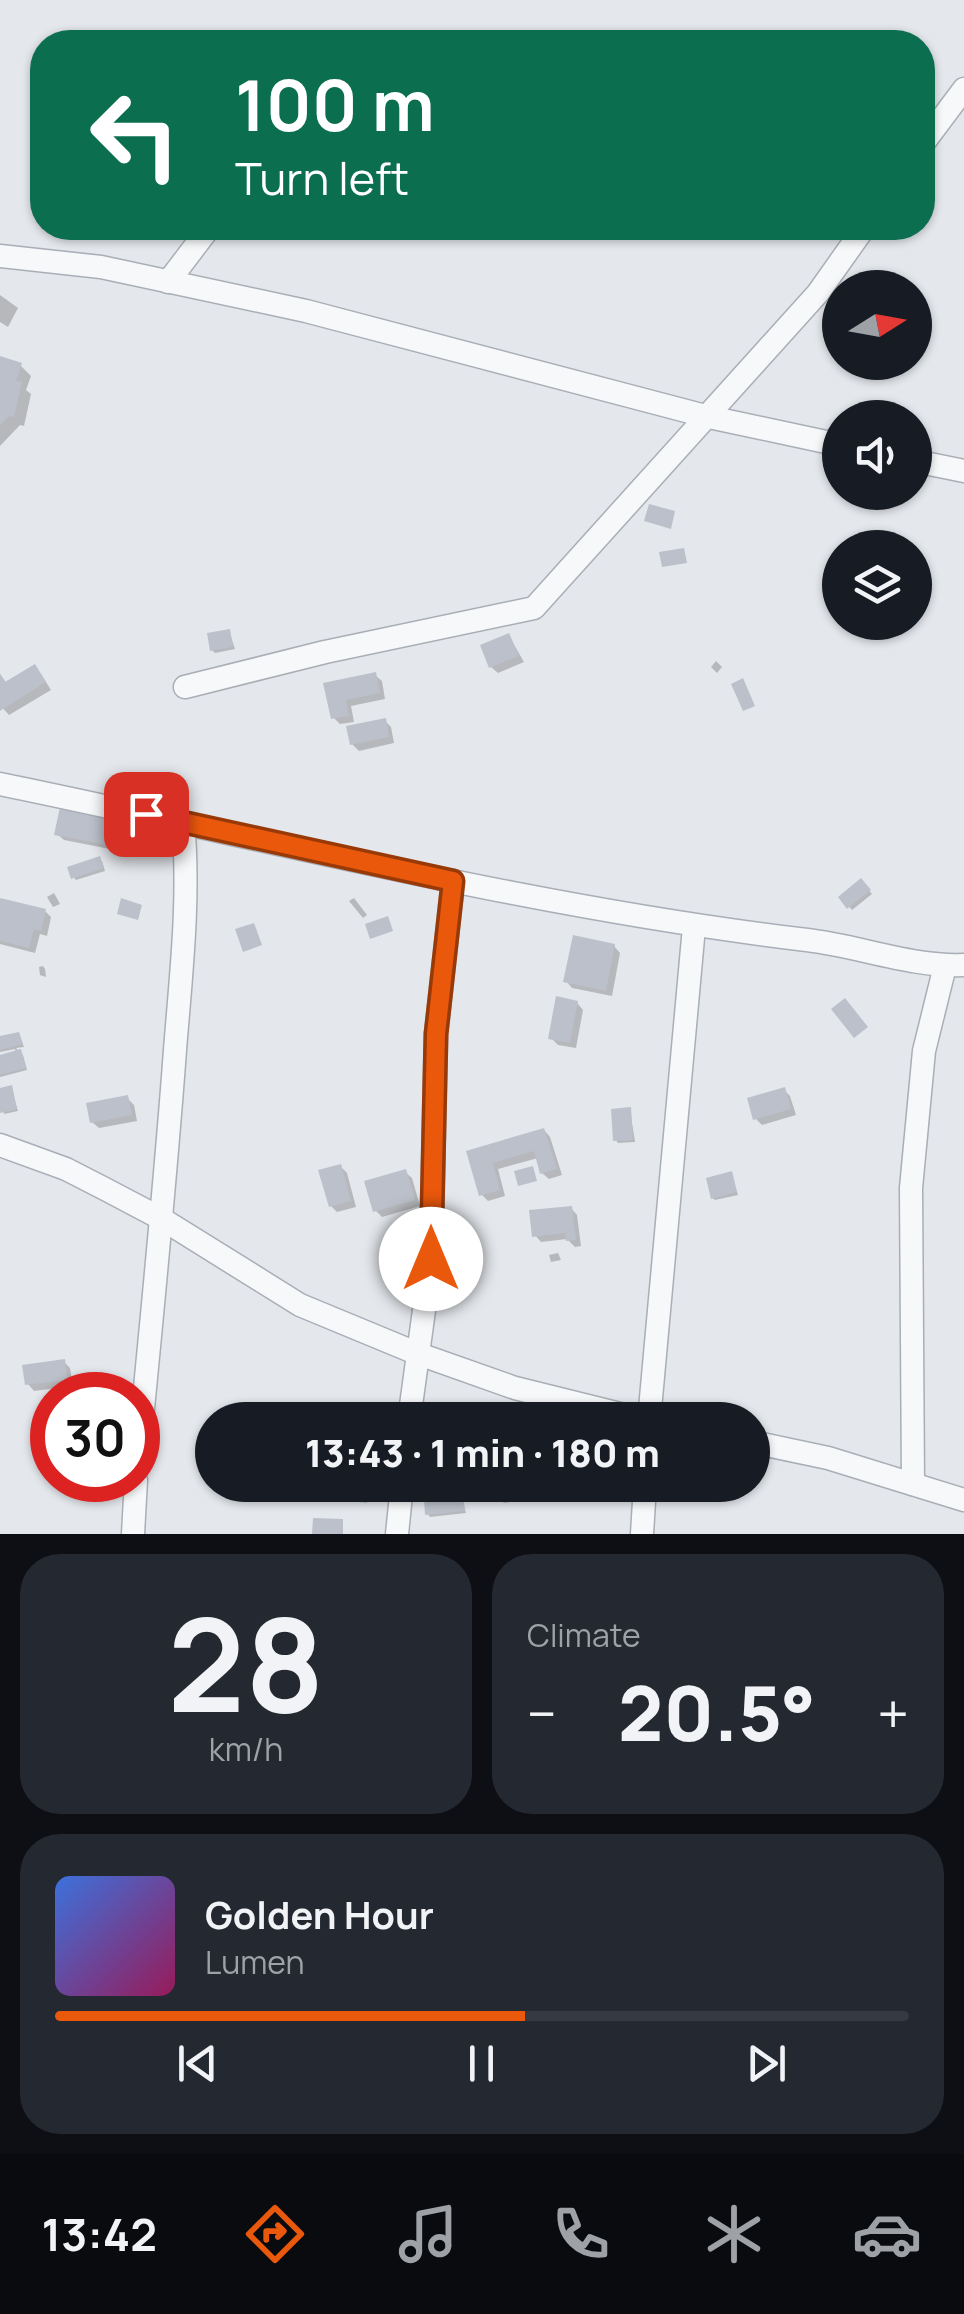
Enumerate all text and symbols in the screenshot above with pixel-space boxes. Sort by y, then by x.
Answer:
text: 100 m [235,56,435,152]
icon: left [70,70,200,200]
text: Turn left [235,147,409,209]
north arrow [822,270,932,380]
map controls [822,270,932,640]
button: sound [822,400,932,510]
button: layers [822,530,932,640]
pin [104,772,189,857]
icon: arrive [119,787,174,842]
position arrow [379,1207,483,1311]
speed limit sign: 30 [30,1372,160,1502]
text: 13:43 · 1 min · 180 m [305,1426,660,1478]
text: 28 [167,1573,325,1751]
text: Climate [527,1613,641,1657]
text: 20.5° [618,1661,816,1764]
text: − [527,1675,557,1751]
text: + [877,1675,909,1751]
text: km/h [209,1727,283,1771]
text: Golden Hour [205,1888,434,1940]
text: Lumen [205,1940,305,1984]
icon: previous [170,2036,225,2091]
icon: pause [454,2036,509,2091]
icon: next [739,2036,794,2091]
icon: directions [240,2199,310,2269]
icon: music [393,2199,463,2269]
icon: phone [546,2199,616,2269]
icon: climate [699,2199,769,2269]
icon: car [852,2199,922,2269]
text: 13:42 [42,2203,157,2265]

